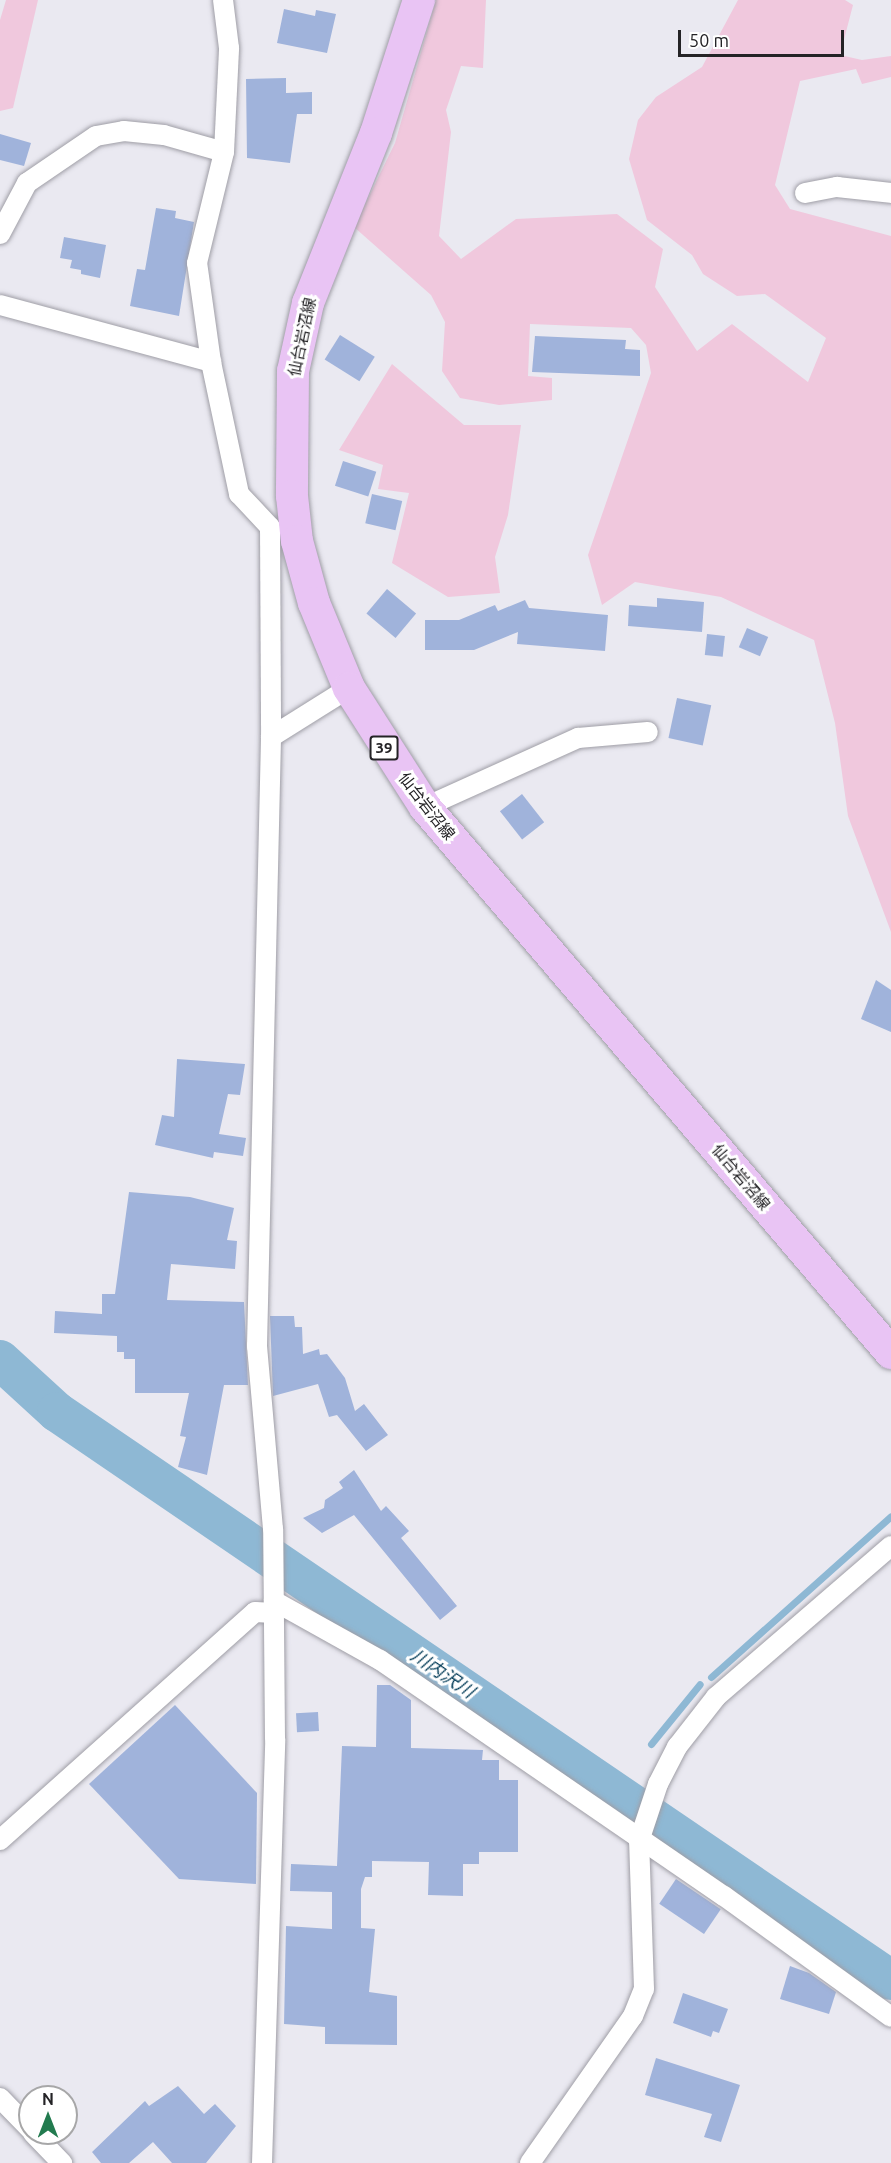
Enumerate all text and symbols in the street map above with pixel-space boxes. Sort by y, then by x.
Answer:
scale bar [681,18,848,56]
text: 50 m [689,30,729,50]
street label: 仙台岩沼線 [284,296,320,378]
road number: 39 [369,736,399,760]
street label: 仙台岩沼線 [395,769,459,843]
street label: 仙台岩沼線 [708,1140,774,1214]
water label: 川内沢川 [407,1644,479,1702]
north arrow [18,2085,78,2145]
text: N [42,2090,54,2108]

